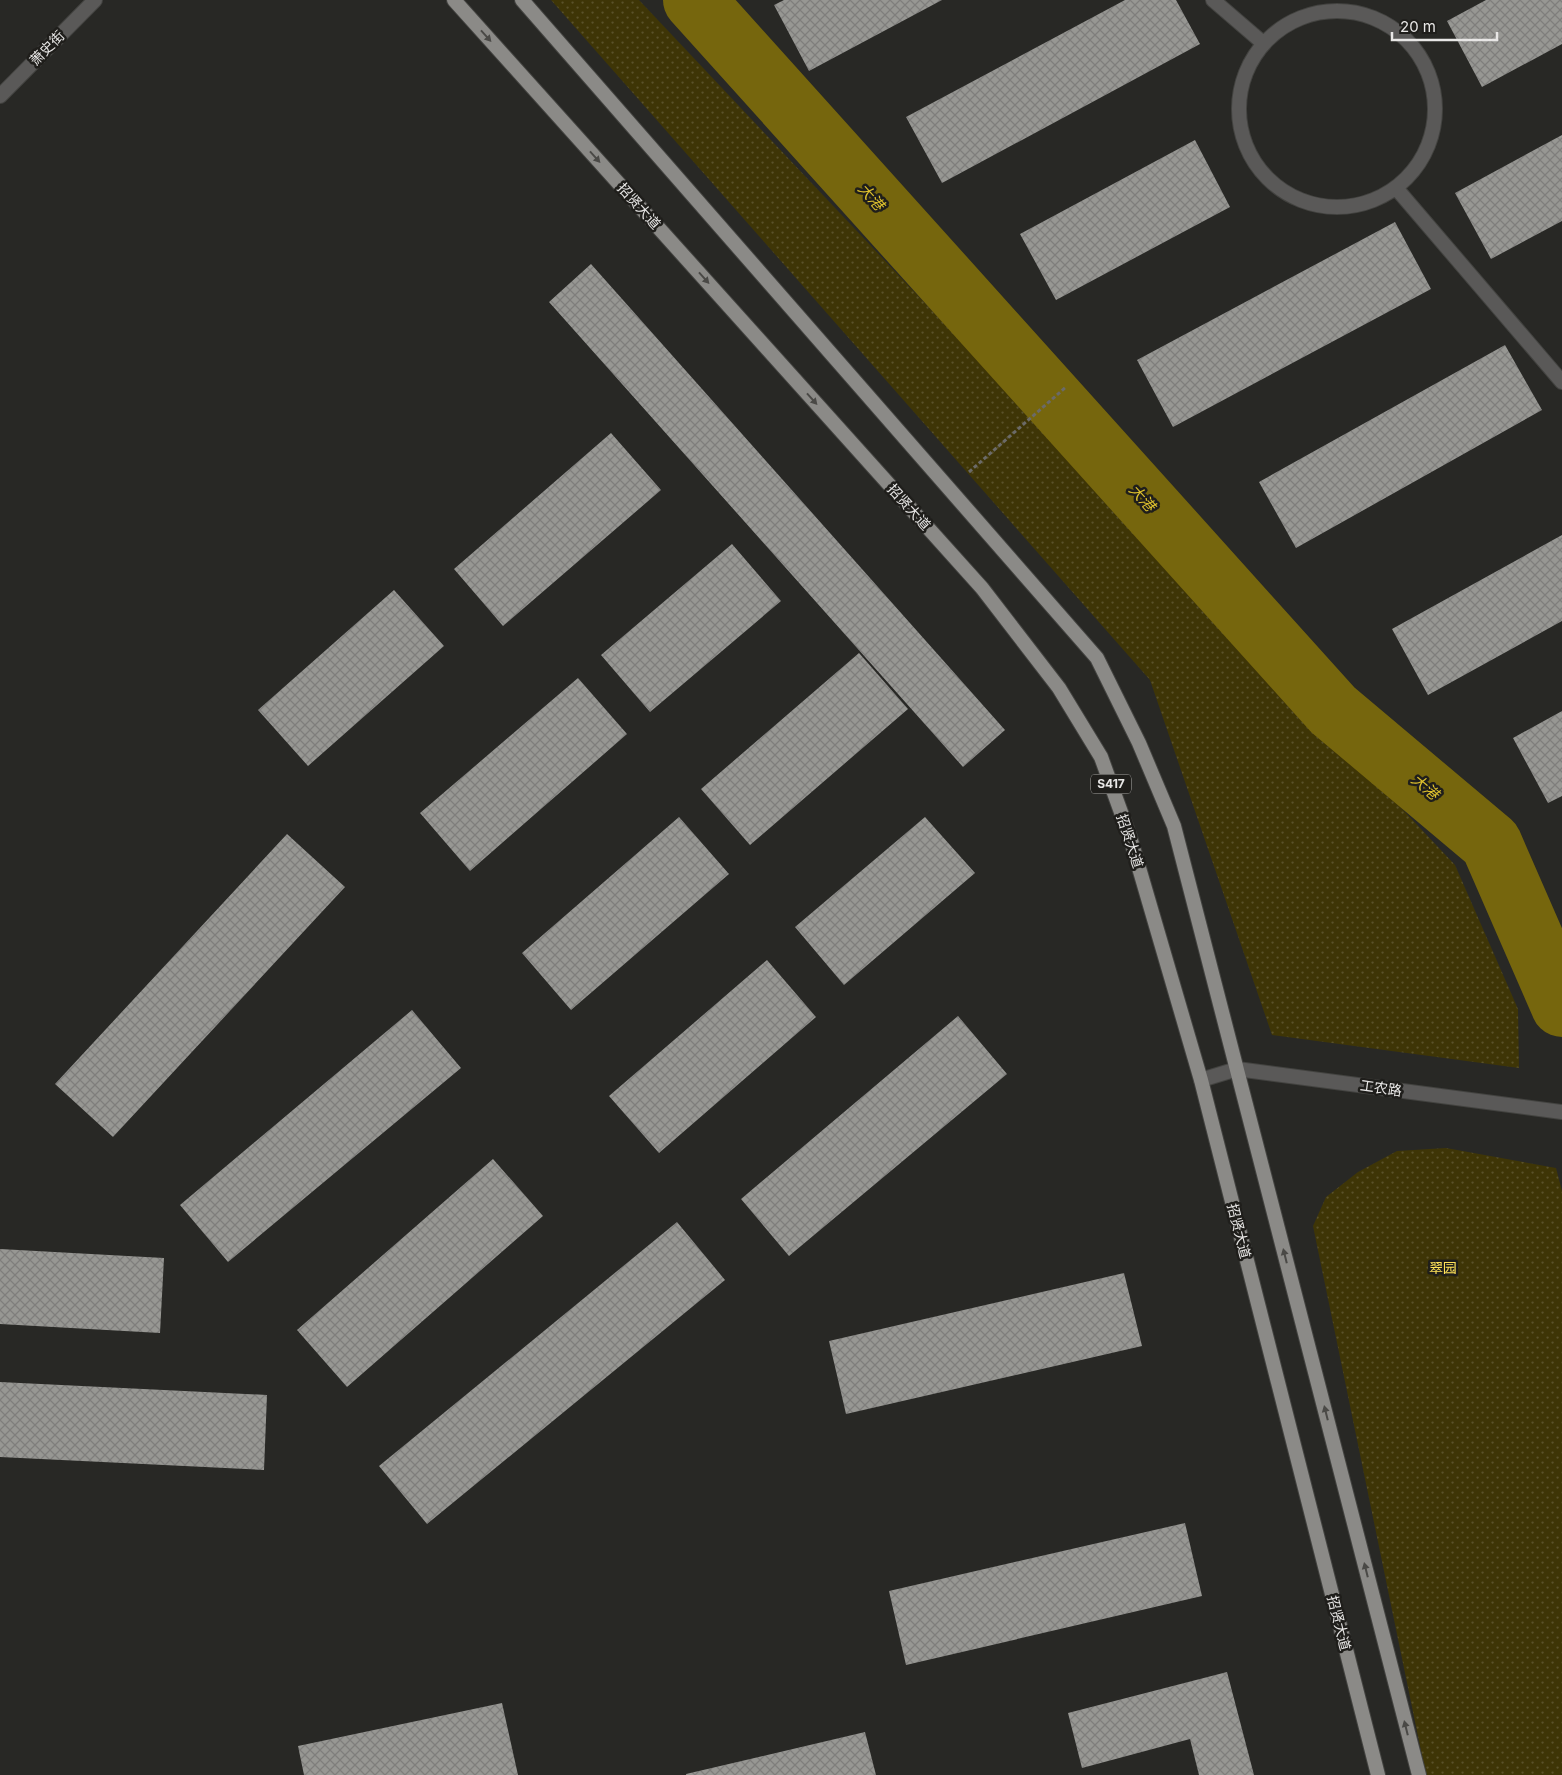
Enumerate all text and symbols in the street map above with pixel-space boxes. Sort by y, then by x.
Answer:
scale bar [1392,10,1497,42]
text: 20 m [1400,17,1436,36]
street label: 萧史街 [26,27,68,69]
one-way arrow [481,30,492,43]
one-way arrow [589,151,601,163]
street label: 招贤大道 [614,179,664,232]
water label: 大港 [854,179,890,216]
one-way arrow [698,271,710,283]
one-way arrow [807,392,818,405]
street label: 招贤大道 [884,480,934,533]
water label: 大港 [1125,480,1161,517]
water label: 大港 [1408,770,1444,805]
road number: S417 [1091,774,1131,794]
street label: 招贤大道 [1114,812,1147,870]
street label: 工农路 [1359,1076,1403,1099]
street label: 招贤大道 [1224,1202,1255,1260]
one-way arrow [1281,1248,1289,1263]
park label: 翠园 [1429,1259,1457,1276]
one-way arrow [1321,1405,1329,1420]
one-way arrow [1362,1563,1370,1578]
street label: 招贤大道 [1324,1594,1355,1652]
one-way arrow [1402,1720,1410,1735]

